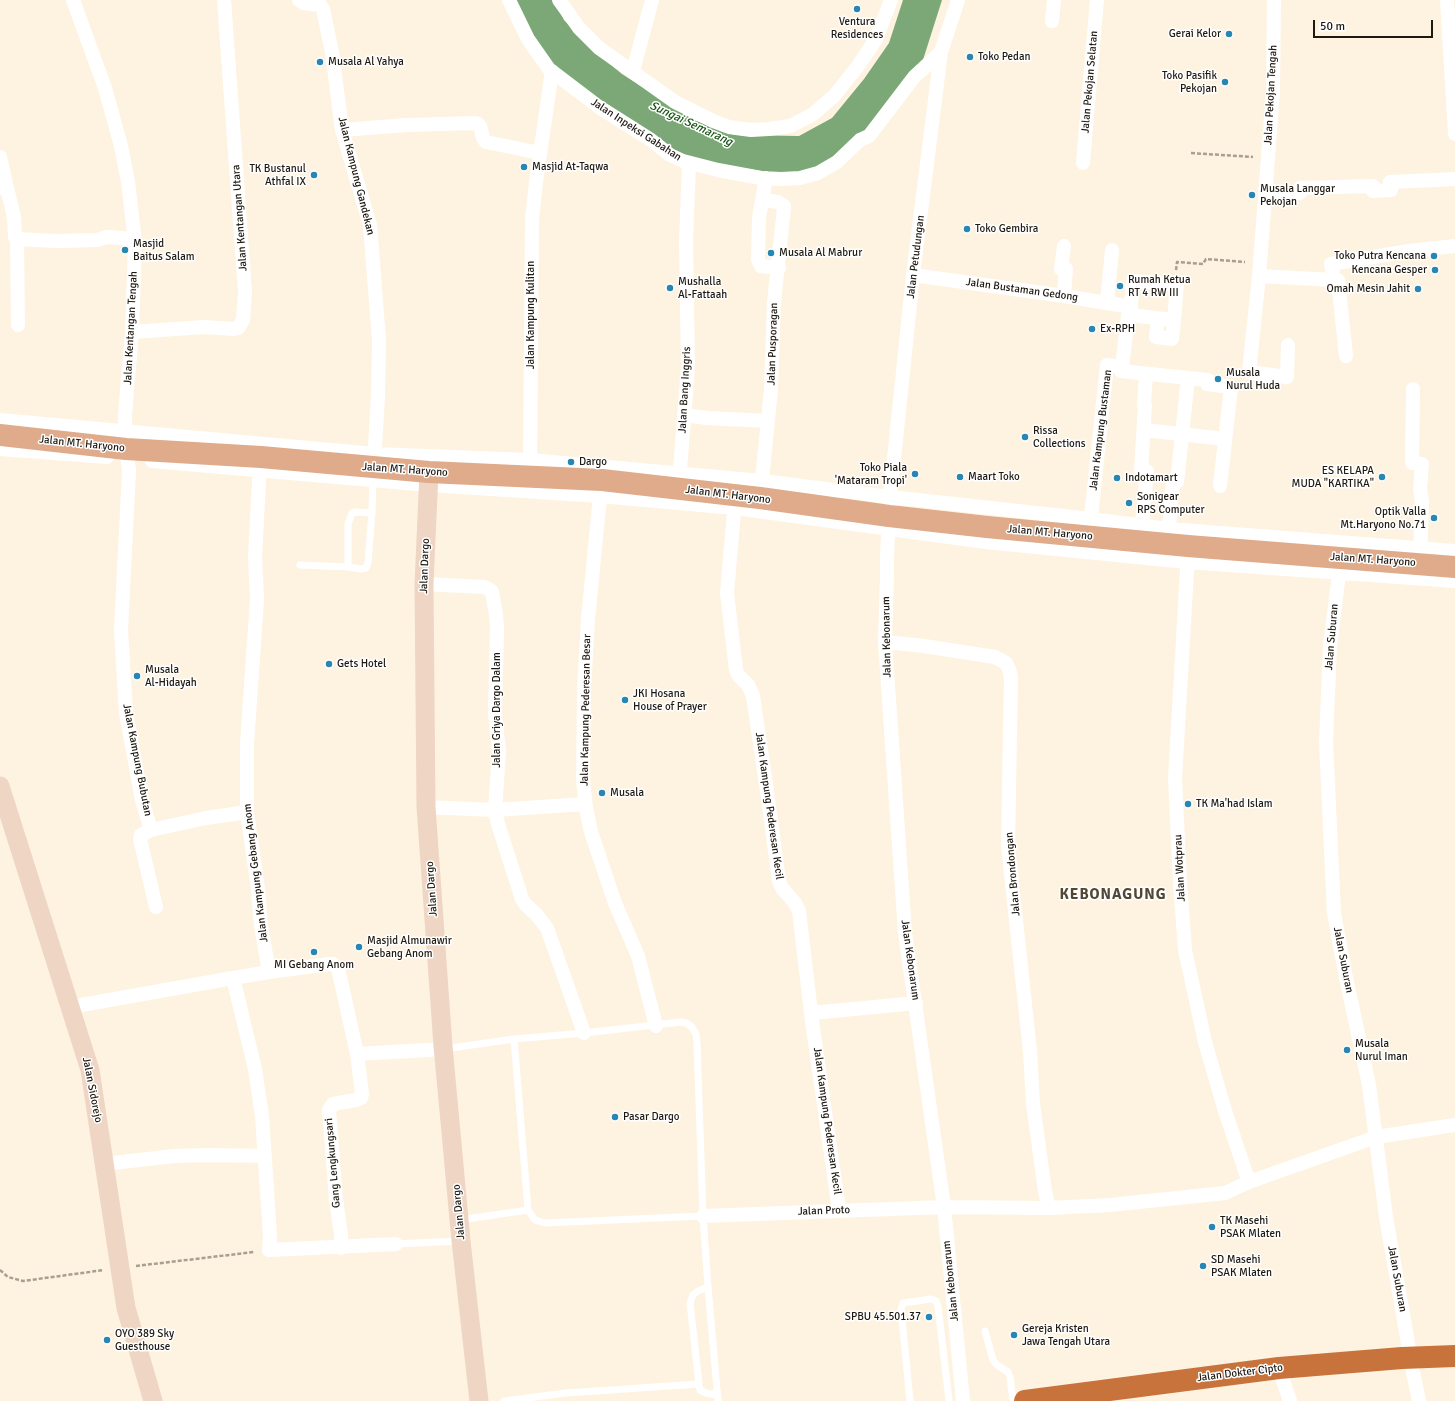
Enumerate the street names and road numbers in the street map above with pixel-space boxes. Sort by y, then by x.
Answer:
street label: Jalan Pekojan Selatan [1079,30,1101,134]
street label: Jalan Pekojan Tengah [1262,45,1280,145]
street label: Jalan Inpeksi Gabahan [588,96,684,164]
street label: Jalan Kampung Gandekan [335,115,377,237]
street label: Jalan Kentangan Utara [230,164,250,272]
street label: Jalan Petudungan [904,215,928,299]
street label: Jalan Kampung Kulitan [524,261,538,369]
street label: Jalan Kentangan Tengah [121,271,141,385]
street label: Jalan Bustaman Gedong [965,276,1079,304]
street label: Jalan Pusporagan [765,302,781,386]
street label: Jalan Bang Inggris [676,346,694,434]
street label: Jalan Kampung Bustaman [1087,369,1115,491]
street label: Jalan MT. Haryono [39,433,125,455]
street label: Jalan MT. Haryono [362,460,448,480]
street label: Jalan MT. Haryono [685,483,771,507]
street label: Jalan MT. Haryono [1007,523,1093,543]
street label: Jalan Dargo [417,538,433,594]
street label: Jalan MT. Haryono [1330,550,1416,570]
street label: Jalan Kebonarum [880,596,894,678]
street label: Jalan Suburan [1323,603,1341,671]
street label: Jalan Kampung Pederesan Besar [578,634,594,786]
street label: Jalan Griya Dargo Dalam [490,652,504,768]
street label: Jalan Kampung Bubutan [120,703,154,817]
street label: Jalan Kampung Pederesan Kecil [752,731,786,881]
street label: Jalan Kampung Gebang Anom [241,803,271,943]
street label: Jalan Brondongan [1003,831,1023,917]
street label: Jalan Wotprau [1172,834,1188,902]
street label: Jalan Dargo [423,861,441,917]
street label: Jalan Kebonarum [898,919,922,1001]
street label: Jalan Suburan [1330,926,1356,994]
street label: Jalan Kampung Pederesan Kecil [810,1046,844,1196]
street label: Jalan Sidorejo [79,1056,105,1124]
street label: Gang Lengkungsari [322,1117,344,1209]
street label: Jalan Dargo [450,1184,468,1240]
street label: Jalan Proto [798,1203,850,1219]
street label: Jalan Kebonarum [940,1240,962,1322]
street label: Jalan Suburan [1385,1245,1409,1313]
street label: Jalan Dokter Cipto [1196,1361,1284,1385]

